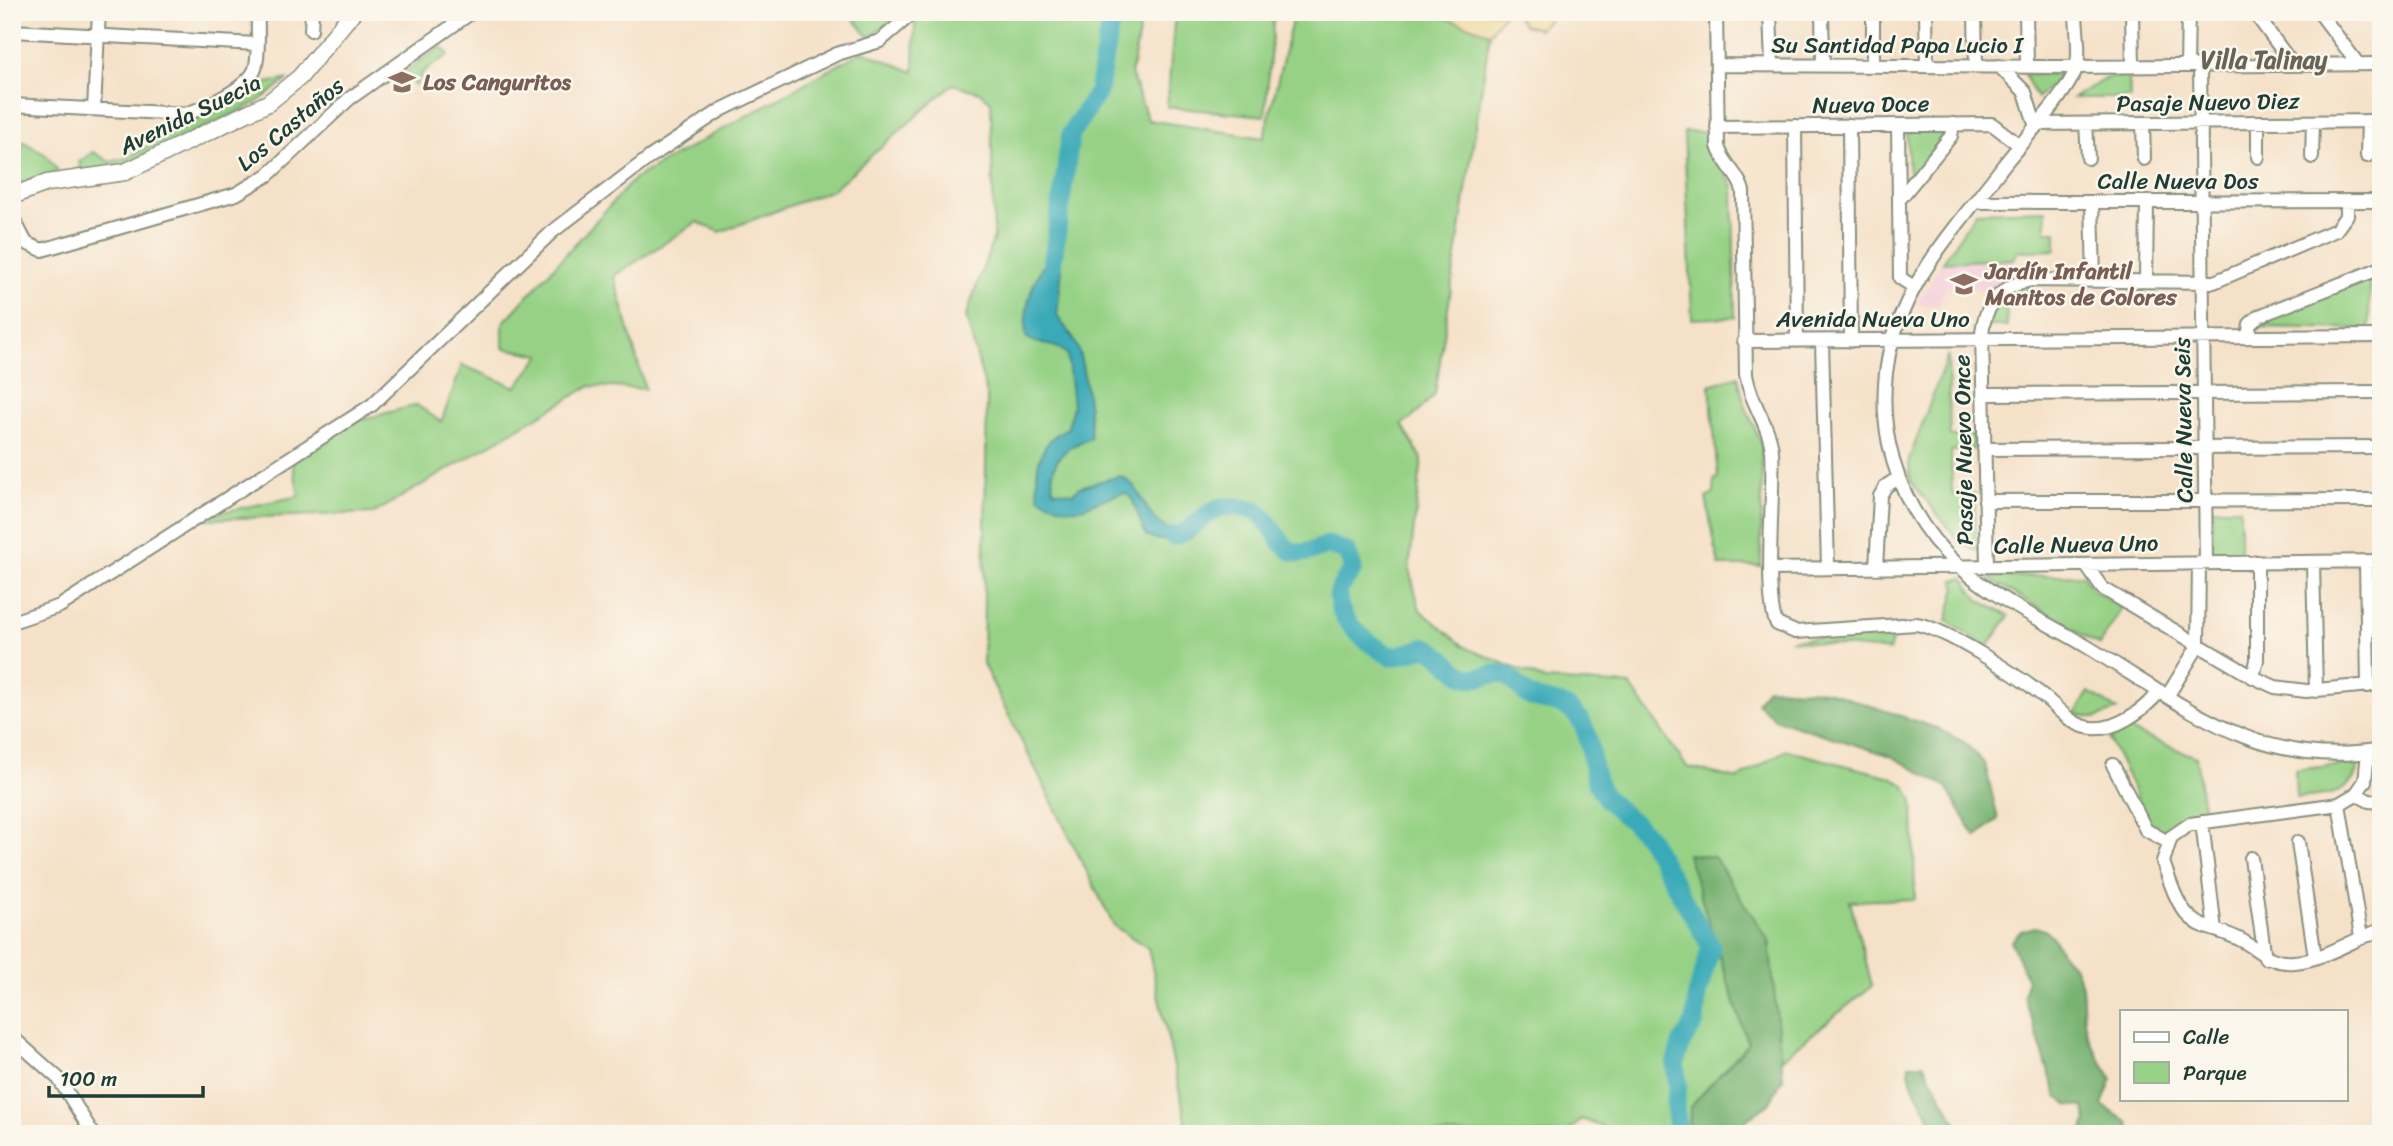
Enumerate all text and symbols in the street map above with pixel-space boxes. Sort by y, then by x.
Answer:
street label: Su Santidad Papa Lucio I [1771,25,2025,66]
district label: Villa Talinay [2201,39,2328,81]
street label: Avenida Suecia [111,62,268,167]
place label: Los Canguritos [423,62,572,103]
street label: Los Castaños [227,66,354,182]
school or university icon: Los Canguritos [387,67,417,97]
street label: Pasaje Nuevo Diez [2116,80,2301,125]
street label: Nueva Doce [1812,83,1930,126]
street label: Calle Nueva Dos [2097,161,2259,202]
place label: Jardín Infantil Manitos de Colores [1983,251,2178,318]
school or university icon: Jardín Infantil Manitos de Colores [1949,269,1979,299]
street label: Avenida Nueva Uno [1775,299,1970,340]
street label: Calle Nueva Seis [2162,336,2205,503]
street label: Pasaje Nuevo Once [1941,354,1986,546]
street label: Calle Nueva Uno [1993,523,2159,566]
legend [2120,1010,2348,1100]
text: Calle [2183,1018,2230,1056]
text: Parque [2183,1054,2247,1092]
scale bar [49,1055,203,1099]
text: 100 m [60,1060,117,1098]

